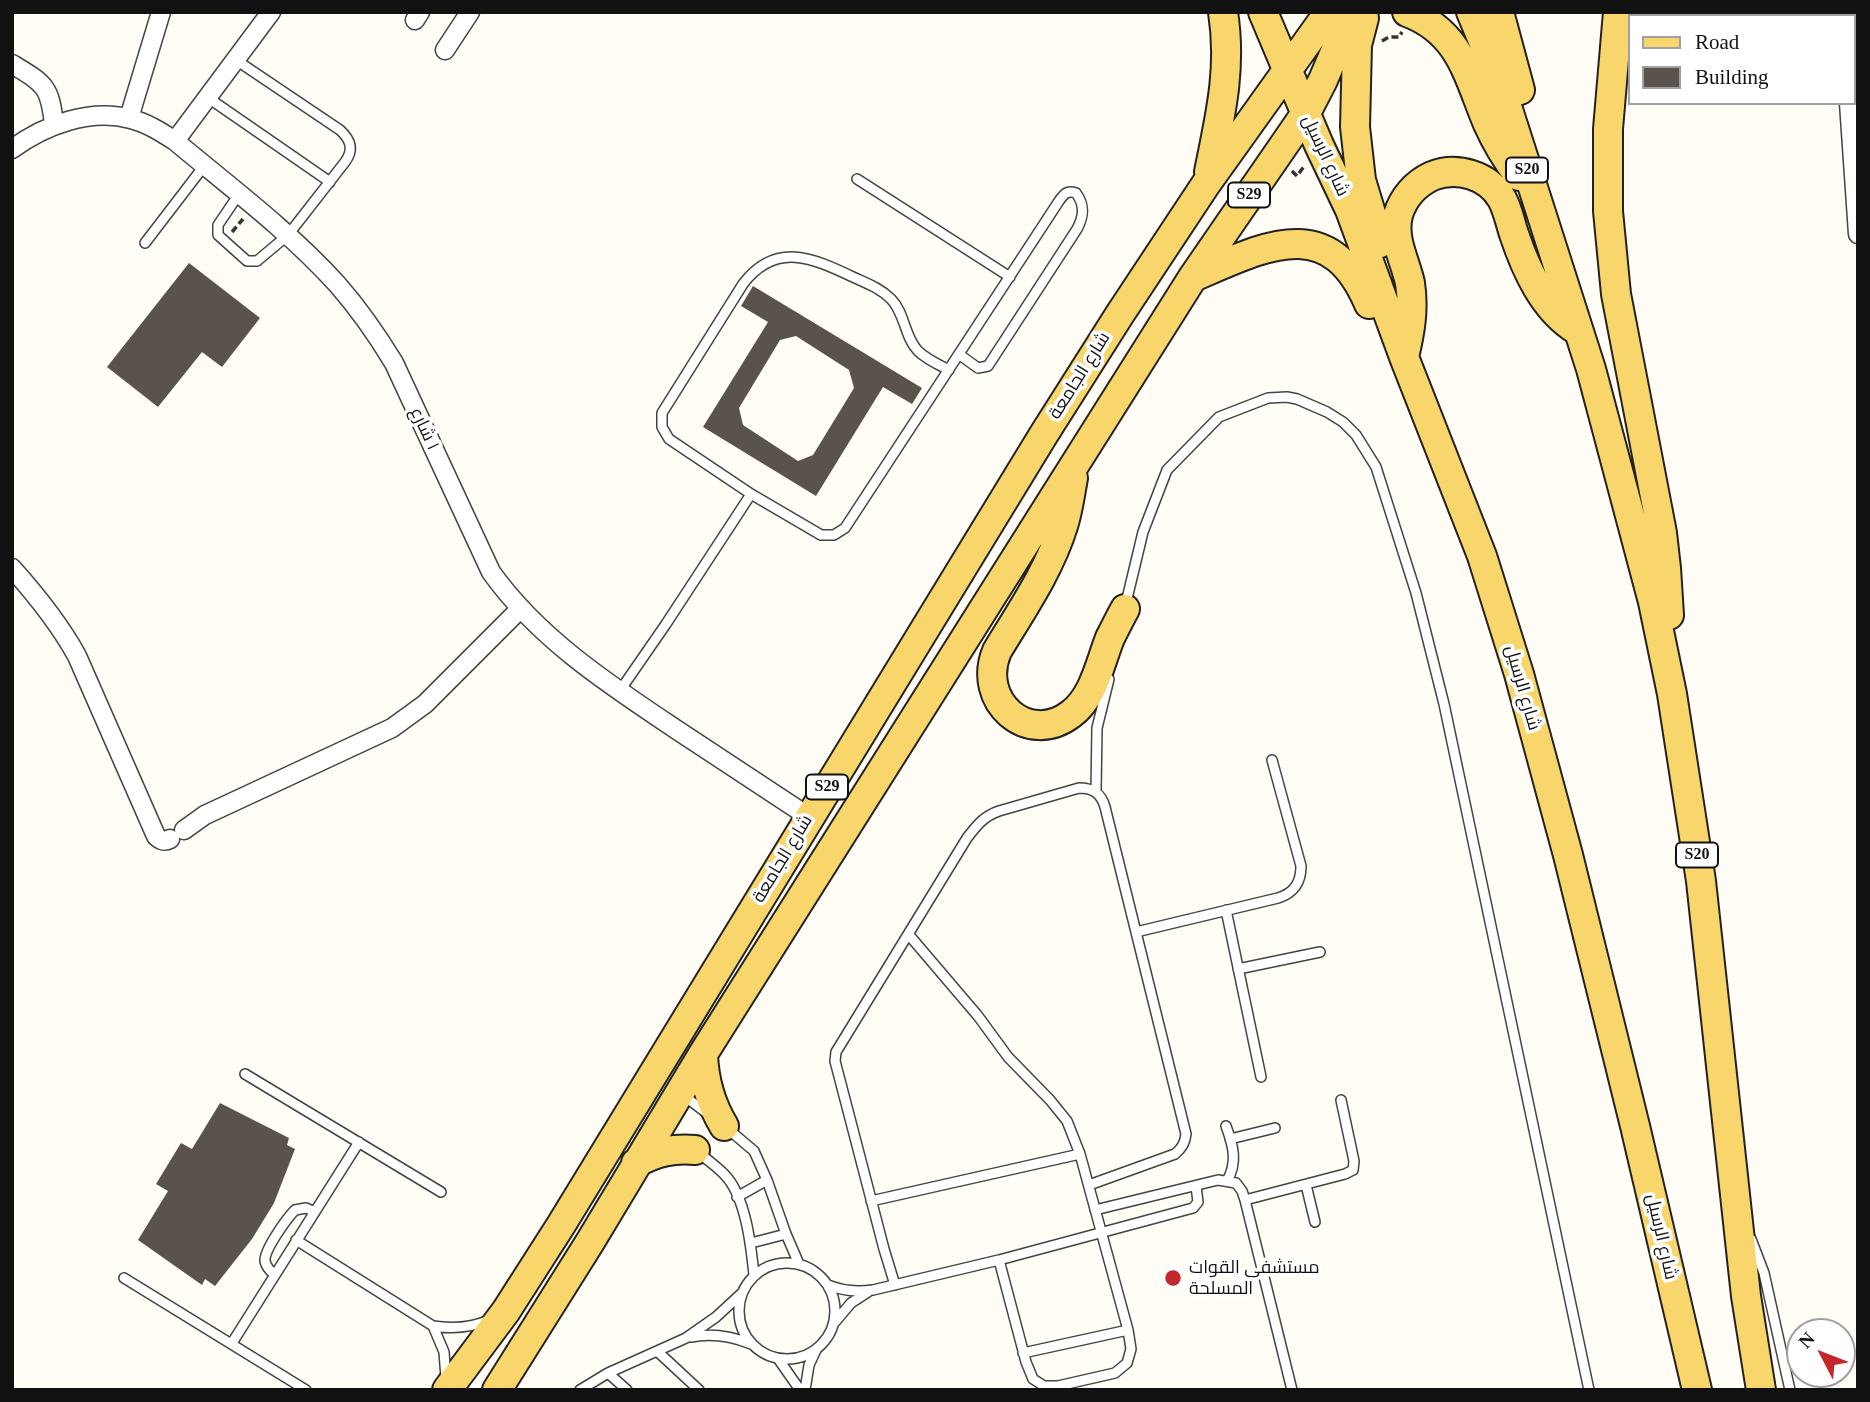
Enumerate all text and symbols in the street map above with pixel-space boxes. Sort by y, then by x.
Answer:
legend [1629,14,1856,105]
text: Road [1695,30,1739,54]
text: Building [1695,65,1769,89]
street label: شارع الرسيل [1297,112,1353,200]
road number: S20 [1506,158,1548,182]
road number: S29 [1228,182,1270,208]
street label: شارع الجامعة [1045,328,1115,424]
street label: ١ شارع [405,404,443,454]
street label: شارع الرسيل [1500,643,1544,733]
road number: S29 [806,774,848,800]
street label: شارع الجامعة [748,811,818,907]
road number: S20 [1676,842,1718,868]
street label: شارع الرسيل [1641,1192,1681,1282]
place label: مستشفى القوات المسلحة [1189,1257,1319,1300]
marker: مستشفى القوات المسلحة [1163,1268,1183,1288]
north arrow [1786,1318,1856,1388]
text: N [1794,1328,1819,1352]

